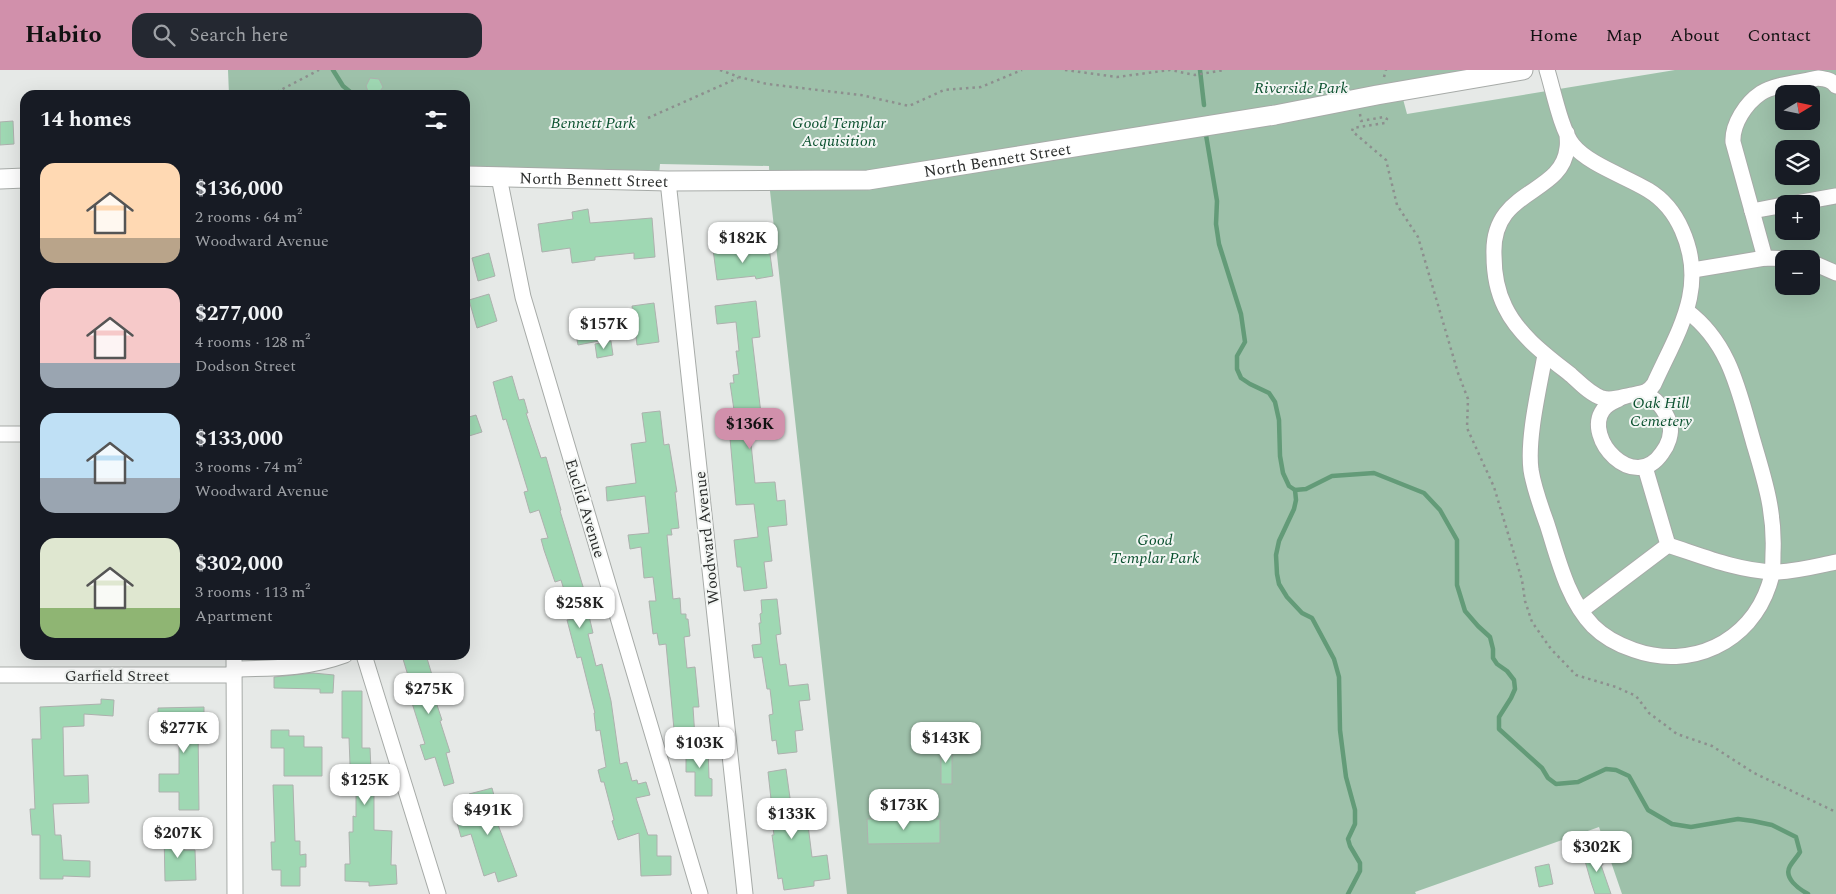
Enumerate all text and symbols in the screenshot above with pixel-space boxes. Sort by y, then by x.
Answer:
search box [132,13,482,58]
text: Habito [25,17,102,53]
icon: search [150,21,178,49]
text: Search here [190,21,288,50]
text: Home [1529,22,1578,49]
text: Map [1606,22,1642,49]
text: About [1670,22,1720,49]
text: Contact [1748,22,1811,49]
park label: Riverside Park [1254,76,1348,100]
north arrow [1775,85,1820,130]
map controls [1775,85,1820,295]
text: 14 homes [40,104,132,136]
icon: filters [422,106,450,134]
park label: Bennett Park [550,111,636,135]
park label: Good Templar Acquisition [792,111,887,153]
street label: North Bennett Street [922,137,1073,184]
button: layers [1775,140,1820,185]
street label: North Bennett Street [519,166,669,194]
text: $136,000 [195,173,283,205]
icon: home [80,183,140,243]
button: + [1775,195,1820,240]
text: 2 rooms · 64 m² [195,205,302,229]
pin: $182K [708,222,778,264]
text: $182K [719,226,767,250]
text: Woodward Avenue [195,229,329,253]
button: − [1775,250,1820,295]
text: $277,000 [195,298,283,330]
icon: home [80,308,140,368]
pin: $157K [569,308,639,350]
text: $157K [580,312,628,336]
text: 4 rooms · 128 m² [195,330,310,354]
text: Dodson Street [195,354,296,378]
park label: Oak Hill Cemetery [1630,391,1692,433]
pin: $136K [715,408,785,450]
text: $136K [726,412,774,436]
text: $133,000 [195,423,283,455]
icon: home [80,433,140,493]
text: 3 rooms · 74 m² [195,455,302,479]
street label: Euclid Avenue [559,456,612,561]
street label: Woodward Avenue [688,470,726,606]
text: Woodward Avenue [195,479,329,503]
park label: Good Templar Park [1111,528,1200,570]
text: $302,000 [195,548,283,580]
icon: home [80,558,140,618]
text: 3 rooms · 113 m² [195,580,310,604]
pin: $258K [545,586,615,629]
text: $258K [556,591,604,615]
text: Apartment [195,604,273,628]
street label: Garfield Street [65,664,170,688]
pin: $275K [394,672,464,715]
text: $275K [405,677,453,701]
pin: $277K [149,712,219,754]
text: $277K [160,716,208,740]
pin: $143K [911,722,981,764]
pin: $103K [665,726,735,769]
text: $143K [922,726,970,750]
text: $103K [676,731,724,755]
pin: $125K [330,764,400,806]
text: $125K [341,768,389,792]
pin: $173K [869,788,939,831]
text: $173K [880,793,928,817]
pin: $491K [453,794,523,836]
text: $491K [464,798,512,822]
pin: $133K [757,798,827,840]
text: $133K [768,802,816,826]
pin: $207K [143,816,213,859]
text: $207K [154,821,202,845]
pin: $302K [1562,830,1632,873]
text: $302K [1573,835,1621,859]

